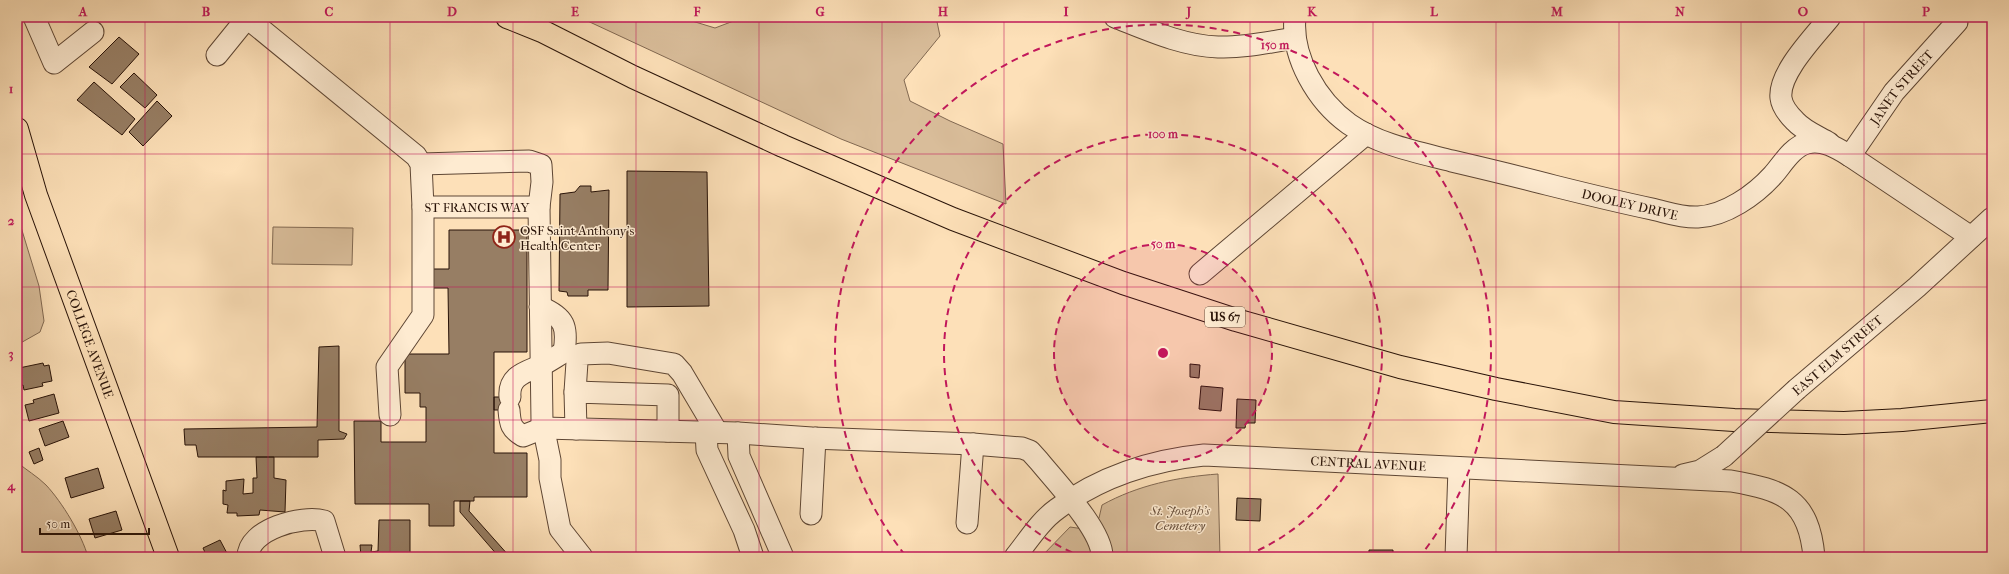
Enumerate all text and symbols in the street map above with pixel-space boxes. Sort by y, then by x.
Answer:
text: A [78,4,88,19]
text: B [202,4,211,19]
text: C [325,4,334,19]
text: D [447,4,457,19]
text: E [571,4,579,19]
text: F [693,4,701,19]
text: G [815,4,825,19]
text: H [938,4,949,19]
text: I [1063,4,1069,19]
text: J [1185,4,1192,20]
text: K [1307,4,1318,19]
text: L [1430,4,1439,19]
text: M [1550,4,1563,19]
text: N [1675,4,1685,19]
text: O [1798,4,1808,19]
text: P [1922,4,1930,19]
text: 150 m [1261,38,1290,52]
street label: JANET STREET [1866,47,1936,128]
text: 1 [9,81,14,96]
text: 100 m [1148,127,1179,141]
street label: DOOLEY DRIVE [1580,186,1679,223]
street label: ST FRANCIS WAY [424,200,531,215]
text: 2 [8,213,15,228]
place label: OSF Saint Anthony's Health Center [520,223,635,253]
hospital icon: OSF Saint Anthony's Health Center [491,224,517,250]
text: 50 m [1151,237,1176,251]
street label: COLLEGE AVENUE [63,288,116,400]
road number: US 67 [1205,307,1245,327]
street label: EAST ELM STREET [1789,312,1886,399]
text: 3 [8,346,14,362]
centre of rings [1156,346,1170,360]
street label: CENTRAL AVENUE [1310,453,1426,474]
text: 4 [6,478,16,494]
park label: St. Joseph's Cemetery [1149,503,1211,533]
scale bar [40,510,149,536]
text: 50 m [46,517,70,531]

